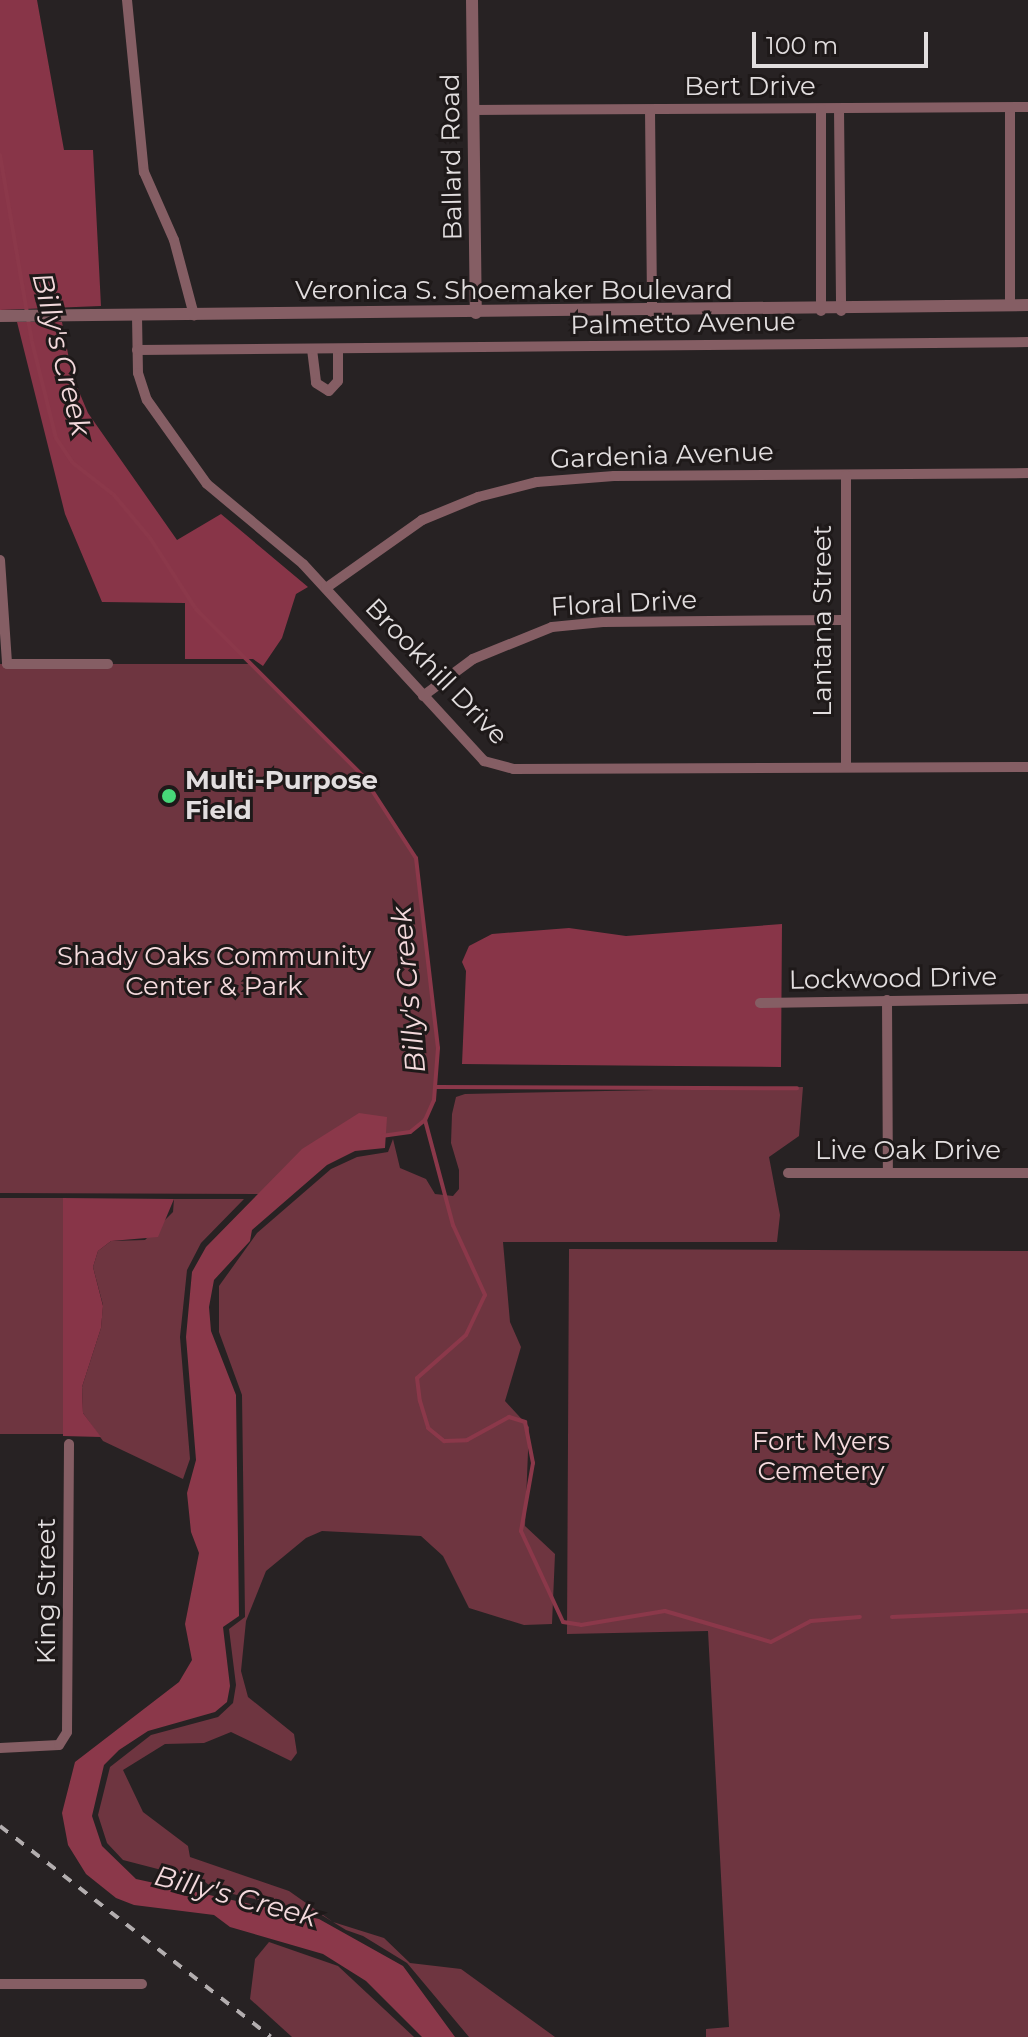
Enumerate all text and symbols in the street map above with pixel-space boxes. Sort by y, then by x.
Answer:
scale bar [756,16,932,66]
text: 100 m [766,31,838,60]
street label: Bert Drive [684,71,816,103]
street label: Ballard Road [435,73,469,241]
water label: Billy's Creek [26,269,98,439]
street label: Veronica S. Shoemaker Boulevard [295,275,733,307]
street label: Palmetto Avenue [570,306,796,342]
street label: Gardenia Avenue [550,437,774,475]
street label: Lantana Street [807,525,839,717]
street label: Floral Drive [550,585,698,623]
street label: Brookhill Drive [358,592,514,752]
place label: Multi-Purpose Field [185,765,378,826]
marker: Multi-Purpose Field [160,787,178,805]
water label: Billy's Creek [384,905,432,1075]
park label: Shady Oaks Community Center & Park [57,941,371,1002]
street label: Lockwood Drive [789,962,997,996]
street label: Live Oak Drive [815,1135,1001,1167]
park label: Fort Myers Cemetery [752,1426,890,1488]
street label: King Street [31,1518,63,1664]
water label: Billy's Creek [151,1858,321,1934]

